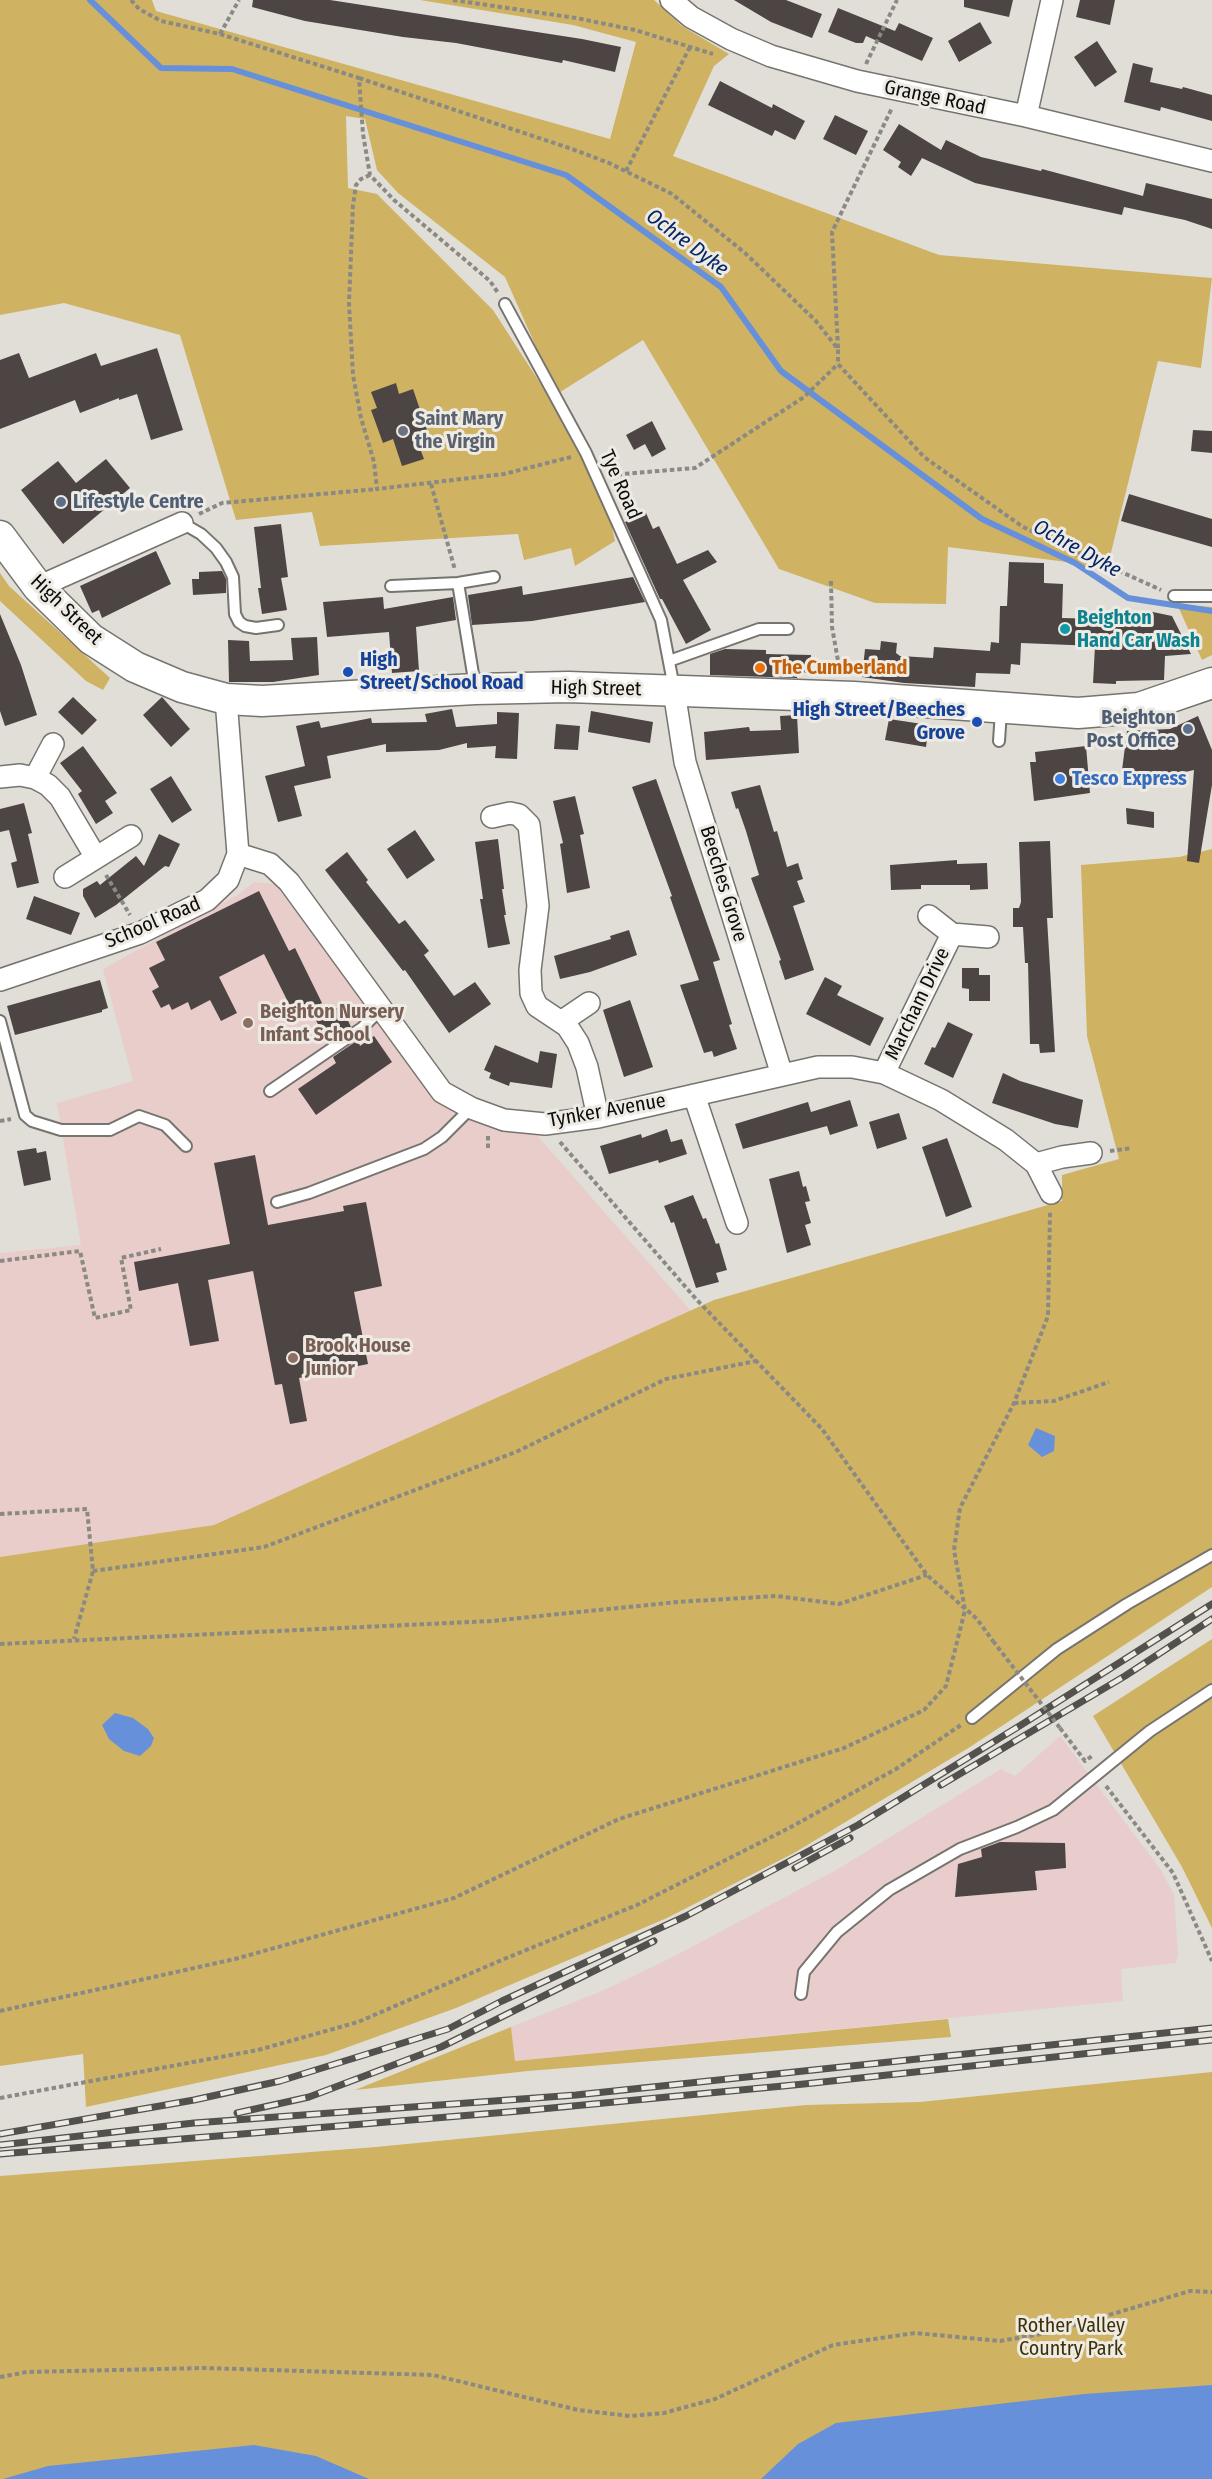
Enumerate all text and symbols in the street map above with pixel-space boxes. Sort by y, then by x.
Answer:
street label: Grange Road [882,76,988,120]
water label: Ochre Dyke [641,204,733,282]
place label: Saint Mary the Virgin [415,407,503,454]
marker: Saint Mary the Virgin [396,424,410,438]
street label: Tye Road [594,447,646,523]
place label: Lifestyle Centre [73,490,204,514]
marker: Lifestyle Centre [54,495,68,509]
water label: Ochre Dyke [1029,515,1125,583]
street label: High Street [25,570,107,650]
place label: Beighton Hand Car Wash [1077,606,1200,653]
marker: Beighton Hand Car Wash [1058,622,1072,636]
place label: High Street/School Road [360,648,524,695]
place label: The Cumberland [772,656,907,680]
marker: The Cumberland [753,661,767,675]
marker: High Street/School Road [341,665,355,679]
street label: High Street [550,676,642,702]
place label: High Street/Beeches Grove [793,698,965,745]
place label: Beighton Post Office [1086,706,1176,753]
marker: High Street/Beeches Grove [970,715,984,729]
marker: Beighton Post Office [1181,722,1195,736]
place label: Tesco Express [1072,767,1187,791]
marker: Tesco Express [1053,772,1067,786]
street label: Beeches Grove [694,823,752,945]
street label: School Road [102,892,204,954]
street label: Marcham Drive [881,944,955,1064]
place label: Beighton Nursery Infant School [260,1000,404,1047]
marker: Beighton Nursery Infant School [241,1016,255,1030]
street label: Tynker Avenue [546,1089,668,1133]
place label: Brook House Junior [305,1334,411,1381]
marker: Brook House Junior [286,1351,300,1365]
park label: Rother Valley Country Park [1017,2314,1125,2361]

